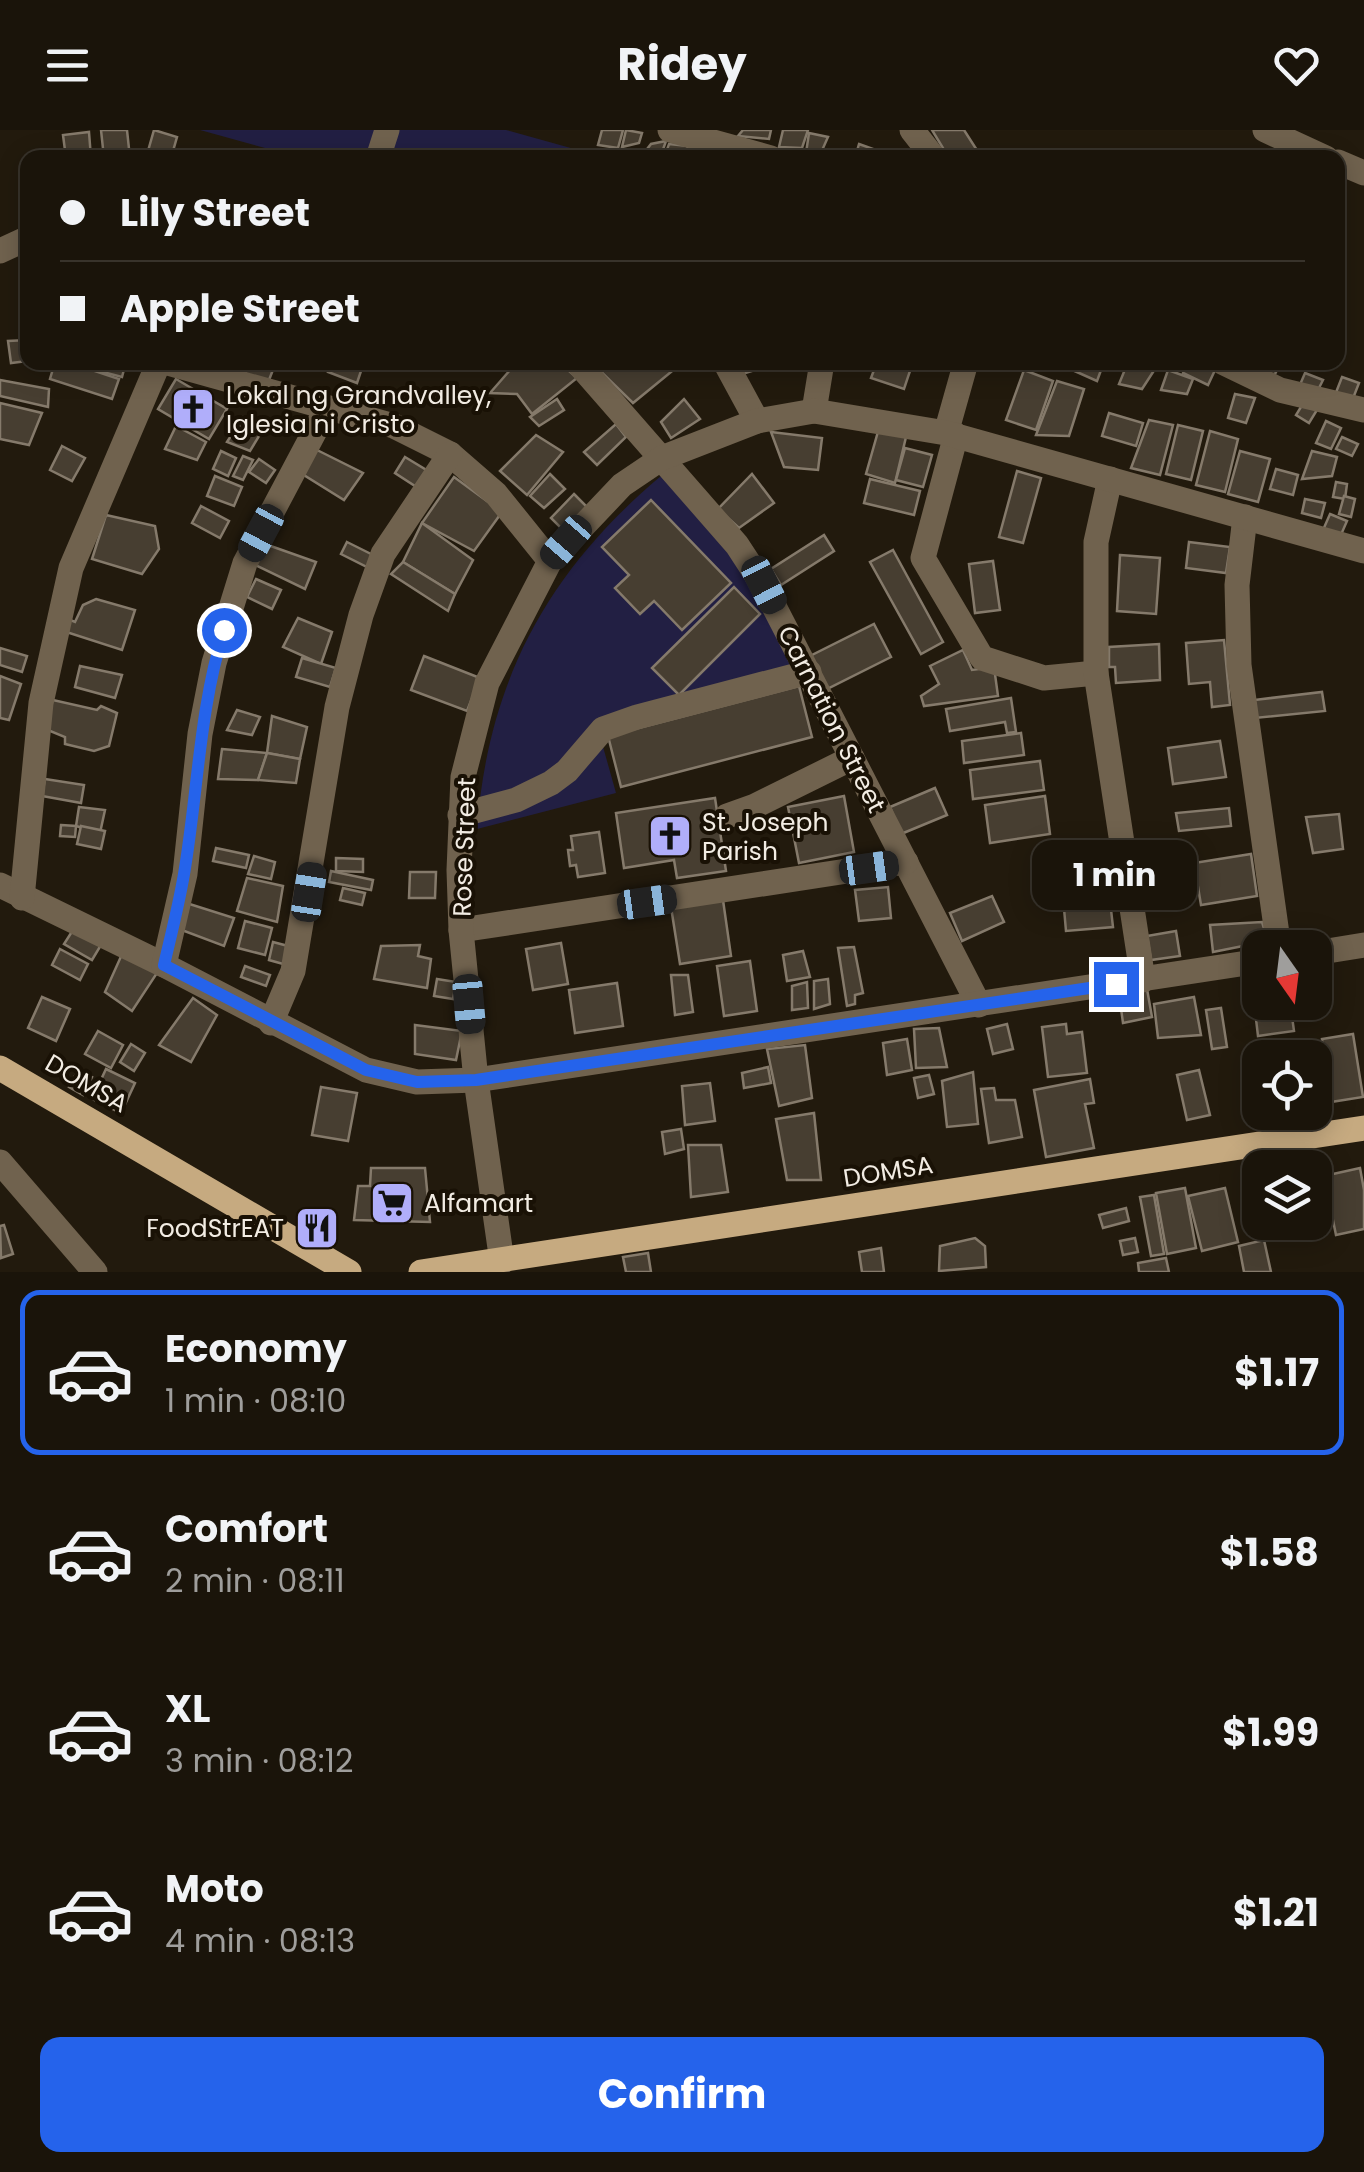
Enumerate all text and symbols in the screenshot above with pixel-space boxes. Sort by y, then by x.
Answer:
text: Ridey [617,33,747,96]
icon: menu [40,38,95,93]
icon: heart [1269,38,1324,93]
text: Lily Street [120,186,310,239]
text: Apple Street [120,282,360,335]
place label: Lokal ng Grandvalley, Iglesia ni Cristo [226,378,491,442]
church icon: Lokal ng Grandvalley, Iglesia ni Cristo [170,386,216,432]
car [234,499,288,567]
car [535,510,597,574]
car [737,551,791,619]
route start [202,608,247,653]
street label: Carnation Street [769,620,894,819]
street label: Rose Street [445,777,484,917]
place label: St. Joseph Parish [702,805,828,869]
church icon: St. Joseph Parish [647,813,693,859]
callout: 1 min [1034,839,1198,909]
car [837,849,901,887]
text: 1 min [1073,852,1156,897]
car [289,860,329,924]
car [615,883,679,921]
north arrow [1242,930,1332,1020]
map controls [1242,930,1332,1240]
route end [1094,962,1139,1007]
car [451,973,487,1035]
button: locate [1242,1040,1332,1130]
street label: DOMSA [39,1046,135,1121]
street label: DOMSA [841,1147,936,1196]
button: layers [1242,1150,1332,1240]
supermarket icon: Alfamart [369,1180,415,1226]
place label: Alfamart [424,1186,533,1221]
restaurant icon: FoodStrEAT [294,1205,340,1251]
place label: FoodStrEAT [146,1211,284,1246]
text: Economy [165,1322,347,1375]
icon: car [45,1328,135,1418]
text: $1.17 [1234,1346,1319,1399]
text: 1 min · 08:10 [165,1378,346,1423]
text: Comfort [165,1502,328,1555]
icon: car [45,1508,135,1598]
text: $1.58 [1220,1526,1319,1579]
text: 2 min · 08:11 [165,1558,345,1603]
text: XL [165,1682,210,1735]
icon: car [45,1688,135,1778]
text: $1.99 [1222,1706,1319,1759]
text: 3 min · 08:12 [165,1738,353,1783]
text: Moto [165,1862,264,1915]
icon: car [45,1868,135,1958]
text: $1.21 [1233,1886,1319,1939]
text: 4 min · 08:13 [165,1918,355,1963]
button: Confirm [40,2037,1324,2152]

